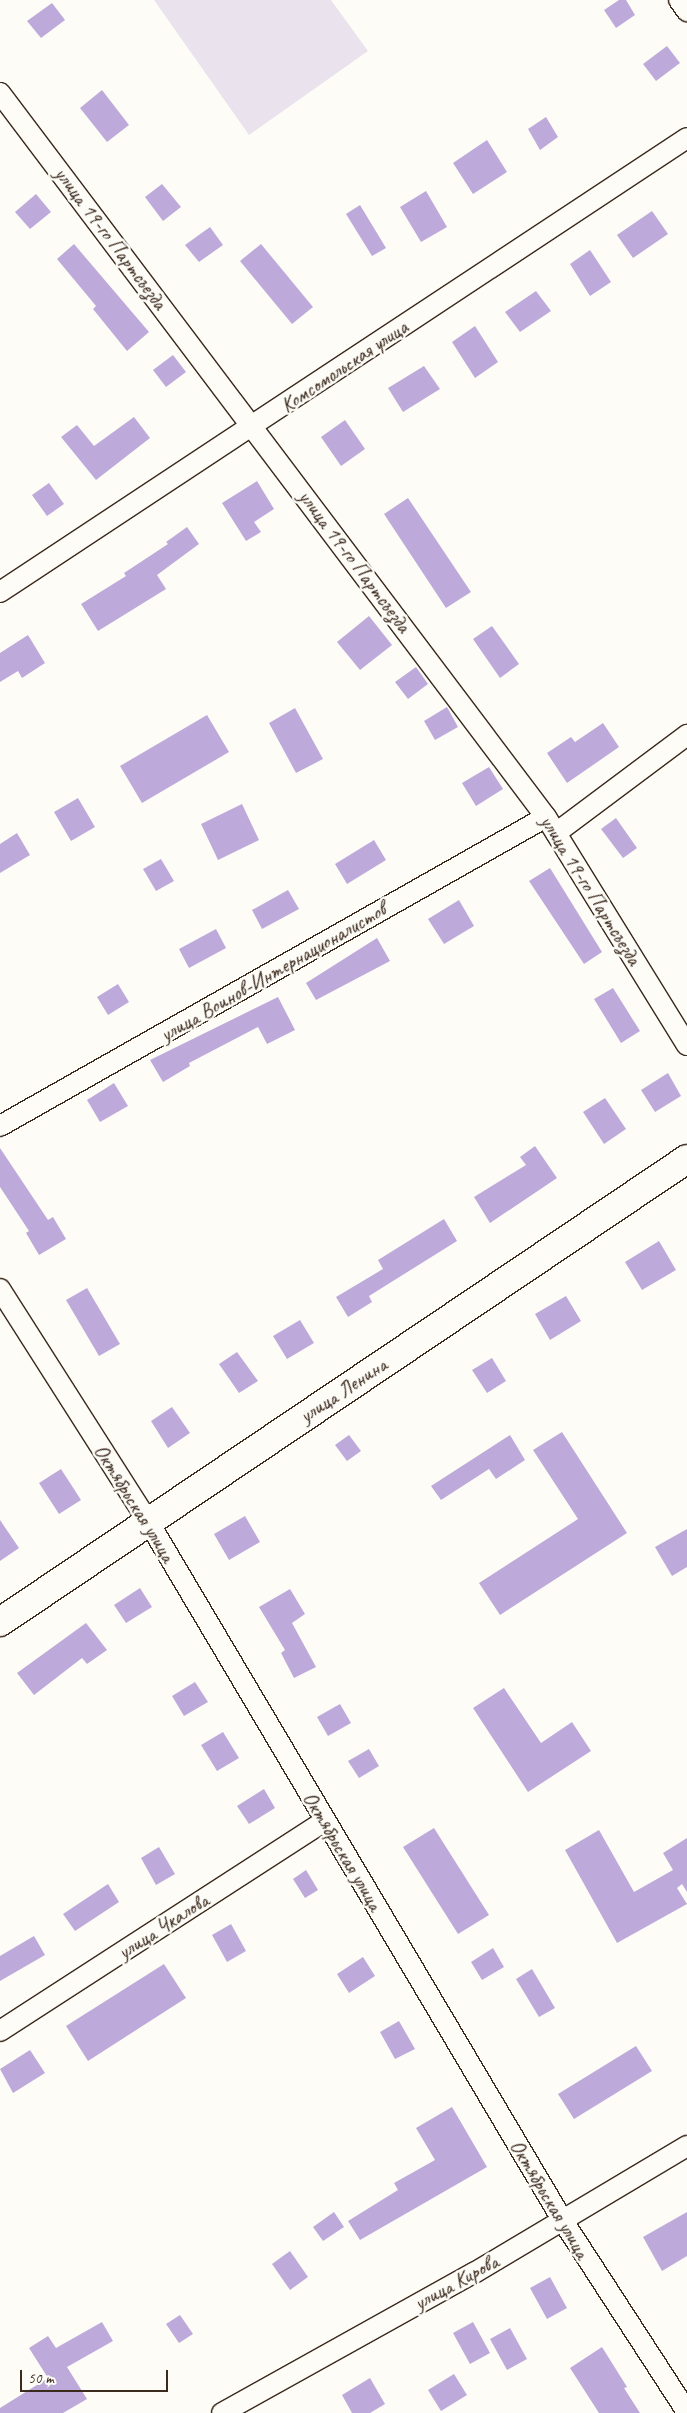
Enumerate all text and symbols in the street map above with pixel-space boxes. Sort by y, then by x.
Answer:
street label: улица 19-го Партсъезда [49,161,173,315]
street label: Комсомольская улица [275,314,413,418]
street label: улица 19-го Партсъезда [293,484,417,638]
street label: улица 19-го Партсъезда [534,810,648,970]
street label: улица Воинов-Интернационалистов [156,897,390,1047]
street label: улица Ленина [295,1352,391,1428]
street label: Октябрьская улица [89,1439,181,1567]
street label: Октябрьская улица [297,1787,389,1915]
street label: улица Чкалова [113,1888,213,1964]
street label: Октябрьская улица [504,2135,596,2263]
street label: улица Кирова [409,2249,503,2315]
scale bar [22,2360,170,2392]
text: 50 m [28,2369,54,2388]

